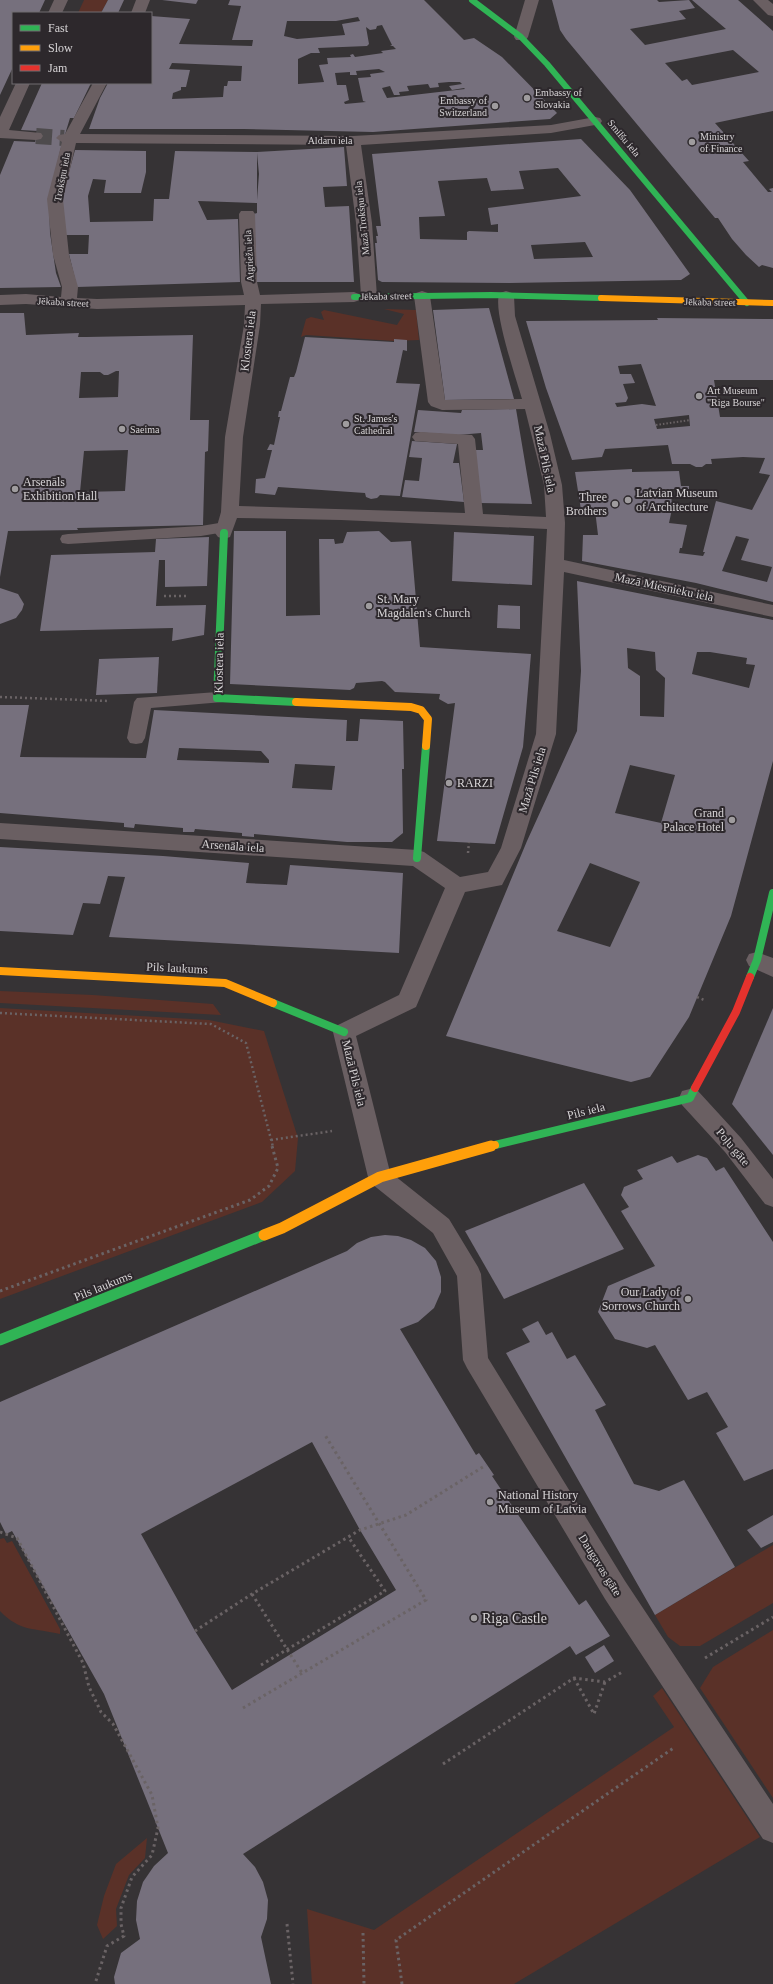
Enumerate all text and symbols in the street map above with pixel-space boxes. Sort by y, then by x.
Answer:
legend [12,12,152,84]
text: Fast [48,21,69,35]
text: Slow [48,41,73,55]
text: Jam [48,61,68,75]
place label: Embassy of Slovakia [535,87,583,110]
marker: Embassy of Slovakia [522,93,532,103]
place label: Embassy of Switzerland [439,95,488,118]
marker: Embassy of Switzerland [490,101,500,111]
street label: Smilšu iela [605,117,643,159]
place label: Ministry of Finance [700,131,743,154]
street label: Aldaru iela [308,135,353,146]
marker: Ministry of Finance [687,137,697,147]
street label: Trokšņu iela [52,151,73,203]
street label: Mazā Trokšņu iela [353,180,372,256]
street label: Atgriežu iela [242,229,256,282]
street label: Jēkaba street [360,290,412,302]
street label: Jēkaba street [37,295,89,309]
street label: Jēkaba street [684,296,736,308]
street label: Klostera iela [237,309,259,372]
place label: Art Museum "Riga Bourse" [707,385,765,408]
marker: Art Museum "Riga Bourse" [694,391,704,401]
place label: St. James's Cathedral [354,413,398,436]
marker: St. James's Cathedral [341,419,351,429]
marker: Saeima [117,424,127,434]
place label: Saeima [130,424,160,435]
street label: Mazā Pils iela [531,424,559,494]
place label: Arsenāls Exhibition Hall [23,475,98,503]
marker: Arsenāls Exhibition Hall [10,484,20,494]
place label: Latvian Museum of Architecture [636,486,718,514]
place label: Three Brothers [566,490,607,518]
marker: Latvian Museum of Architecture [623,495,633,505]
marker: Three Brothers [610,499,620,509]
street label: Mazā Miesnieku iela [613,570,715,604]
place label: St. Mary Magdalen's Church [377,592,470,620]
marker: St. Mary Magdalen's Church [364,601,374,611]
street label: Klostera iela [211,632,227,694]
street label: Mazā Pils iela [515,745,549,815]
place label: RARZI [457,776,493,790]
marker: RARZI [444,778,454,788]
place label: Grand Palace Hotel [663,806,725,834]
marker: Grand Palace Hotel [727,815,737,825]
street label: Arsenāla iela [201,837,266,855]
street label: Pils laukums [146,959,208,977]
street label: Mazā Pils iela [339,1038,369,1108]
street label: Pils iela [566,1099,607,1122]
street label: Poļu gāte [713,1125,753,1169]
street label: Pils laukums [72,1268,135,1304]
place label: Our Lady of Sorrows Church [602,1285,680,1313]
marker: Our Lady of Sorrows Church [683,1294,693,1304]
place label: National History Museum of Latvia [498,1488,587,1516]
marker: National History Museum of Latvia [485,1497,495,1507]
street label: Daugavas gāte [575,1531,625,1599]
place label: Riga Castle [482,1611,547,1626]
marker: Riga Castle [469,1613,479,1623]

